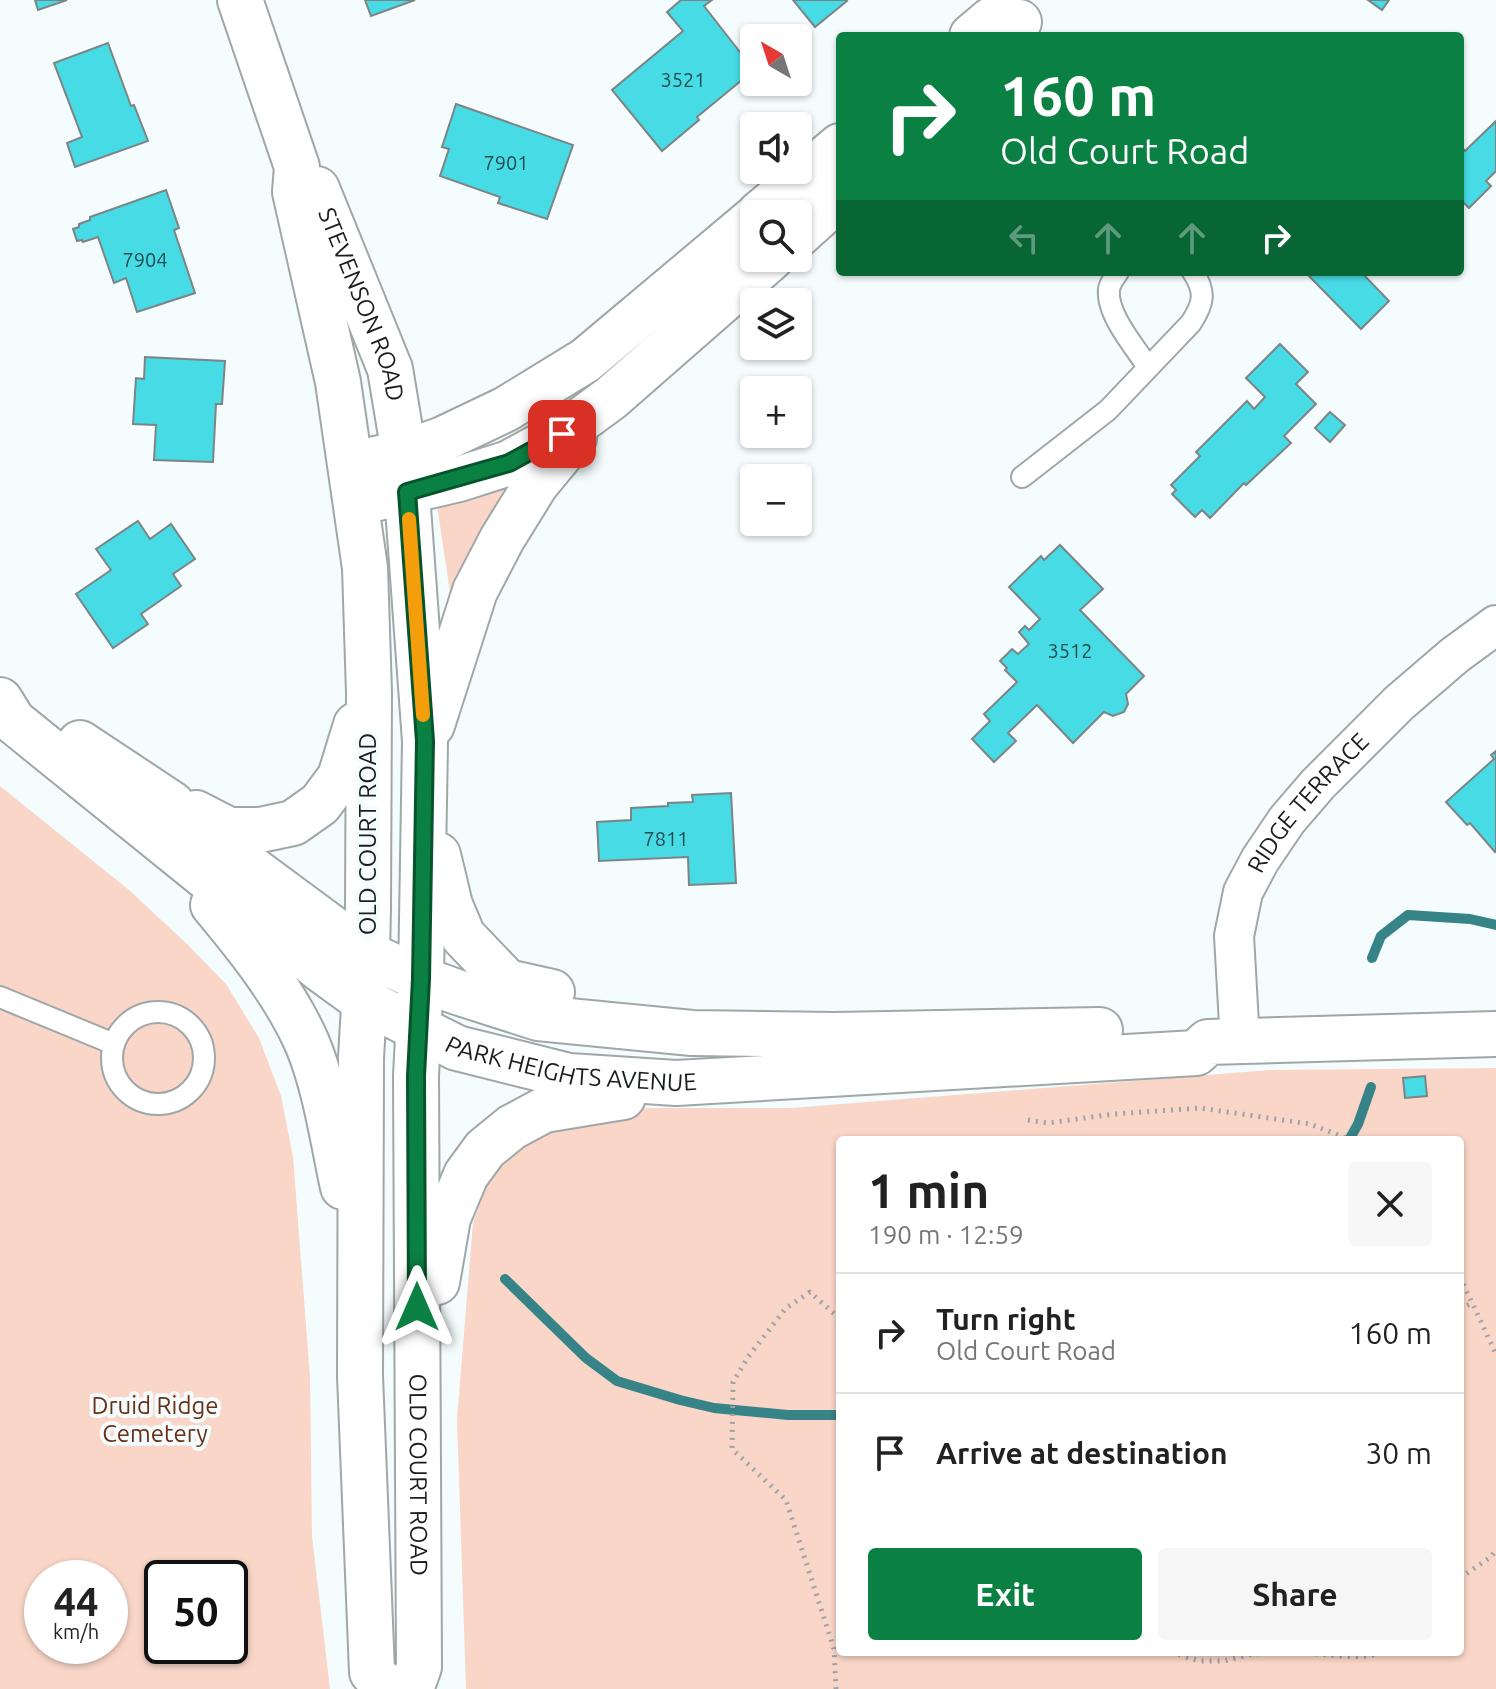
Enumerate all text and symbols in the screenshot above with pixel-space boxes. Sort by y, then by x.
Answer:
north arrow [740,24,812,96]
map controls [740,24,812,536]
icon: right [868,64,972,168]
text: 160 m [1000,64,1156,127]
house number: 3521 [660,68,706,91]
button: sound [740,112,812,184]
text: Old Court Road [1000,130,1249,171]
house number: 7901 [483,151,529,174]
button: search [740,200,812,272]
street label: STEVENSON ROAD [313,204,409,403]
icon: left [1002,216,1046,260]
icon: ahead [1086,216,1130,260]
icon: ahead [1170,216,1214,260]
icon: right [1254,216,1298,260]
house number: 7904 [122,248,168,271]
button: layers [740,288,812,360]
button: + [740,376,812,448]
pin [528,400,596,468]
icon: arrive [540,412,584,456]
button: − [740,464,812,536]
house number: 3512 [1047,639,1093,662]
street label: RIDGE TERRACE [1242,727,1374,877]
street label: OLD COURT ROAD [354,733,381,935]
house number: 7811 [643,827,689,850]
street label: PARK HEIGHTS AVENUE [441,1030,697,1096]
button: close [1348,1162,1432,1246]
text: 1 min [868,1163,989,1217]
text: 190 m · 12:59 [868,1220,1024,1249]
position arrow [375,1265,459,1349]
text: Turn right [936,1302,1076,1336]
icon: right [868,1311,912,1355]
text: 160 m [1348,1316,1432,1350]
text: Old Court Road [936,1336,1116,1365]
street label: OLD COURT ROAD [405,1373,433,1576]
park label: Druid Ridge Cemetery [91,1392,219,1447]
icon: arrive [868,1431,912,1475]
text: Arrive at destination [936,1436,1228,1470]
text: 30 m [1365,1436,1432,1470]
button: Exit [868,1548,1142,1640]
button: Share [1158,1548,1432,1640]
speed limit sign: 50 [144,1560,248,1664]
text: 44 [53,1579,99,1624]
text: km/h [53,1620,99,1643]

